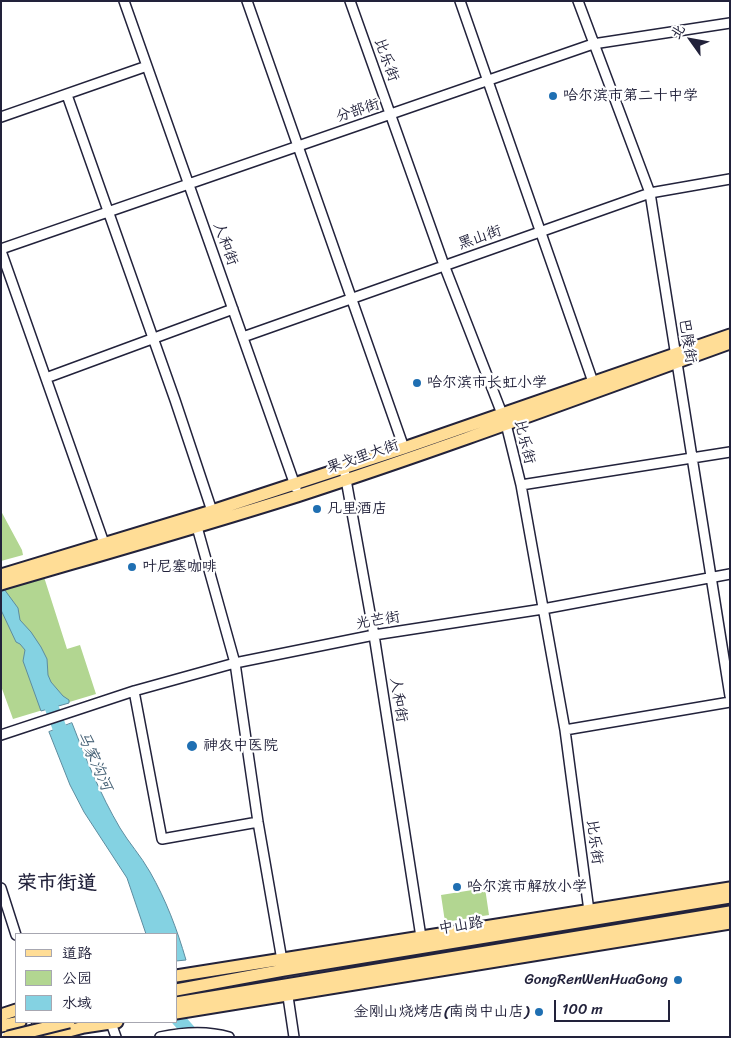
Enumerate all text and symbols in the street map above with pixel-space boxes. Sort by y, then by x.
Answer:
north arrow [666,15,716,65]
text: 北 [664,19,692,44]
street label: 比乐街 [370,36,402,84]
place label: 哈尔滨市第二十中学 [563,87,698,105]
marker: 哈尔滨市第二十中学 [547,90,559,102]
street label: 分部街 [334,95,382,127]
street label: 人和街 [209,220,241,268]
street label: 黑山街 [456,222,504,254]
street label: 巴陵街 [675,317,699,365]
place label: 哈尔滨市长虹小学 [427,374,547,392]
marker: 哈尔滨市长虹小学 [411,377,423,389]
street label: 比乐街 [510,418,538,466]
street label: 果戈里大街 [325,436,401,478]
place label: 凡里酒店 [327,500,387,518]
marker: 凡里酒店 [311,503,323,515]
place label: 叶尼塞咖啡 [142,558,217,576]
marker: 叶尼塞咖啡 [126,561,138,573]
street label: 光芒街 [354,608,402,634]
street label: 人和街 [386,676,410,724]
water label: 马家沟河 [72,728,116,794]
place label: 神农中医院 [203,737,278,755]
marker: 神农中医院 [185,739,199,753]
street label: 比乐街 [582,818,606,866]
district label: 荣市街道 [17,872,97,896]
place label: 哈尔滨市解放小学 [467,878,587,896]
marker: 哈尔滨市解放小学 [451,881,463,893]
street label: 中山路 [437,914,485,938]
legend [15,933,178,1023]
text: 道路 [62,940,92,966]
text: 公园 [62,965,92,991]
place label: GongRenWenHuaGong [524,971,668,989]
marker: GongRenWenHuaGong [672,974,684,986]
text: 水域 [62,990,92,1016]
scale bar [556,990,672,1022]
text: 100 m [562,996,603,1022]
place label: 金刚山烧烤店(南岗中山店) [353,1003,529,1021]
marker: 金刚山烧烤店(南岗中山店) [533,1006,545,1018]

